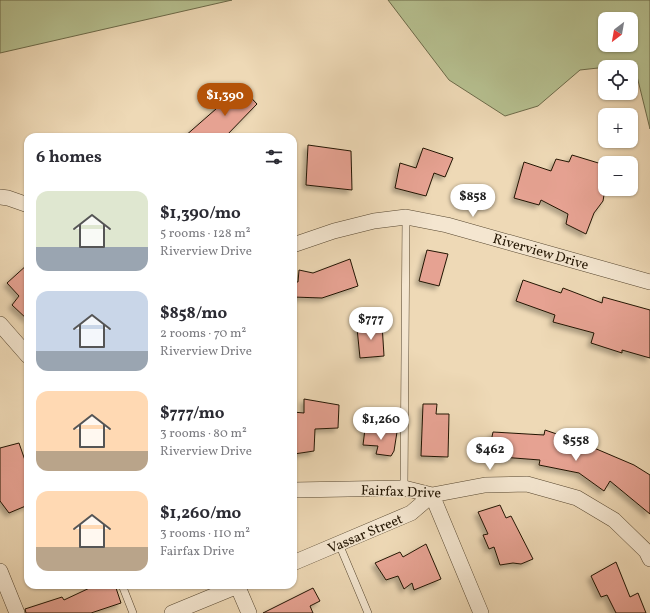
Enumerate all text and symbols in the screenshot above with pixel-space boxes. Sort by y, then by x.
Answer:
north arrow [598,12,638,52]
map controls [598,12,638,196]
button: locate [598,60,638,100]
pin: $1,390 [192,83,258,117]
text: $1,390 [206,87,244,105]
button: + [598,108,638,148]
text: 6 homes [36,146,102,169]
icon: filters [263,146,285,168]
button: − [598,156,638,196]
pin: $858 [449,184,497,218]
text: $858 [459,188,487,206]
text: $1,390/mo [160,202,241,225]
icon: home [68,207,116,255]
text: 5 rooms · 128 m² [160,225,251,243]
street label: Riverview Drive [490,230,591,275]
text: Riverview Drive [160,243,252,261]
text: $858/mo [160,302,227,325]
icon: home [68,307,116,355]
pin: $777 [347,307,395,341]
text: $777 [358,311,384,329]
text: 2 rooms · 70 m² [160,325,246,343]
text: Riverview Drive [160,343,252,361]
text: $777/mo [160,402,224,425]
icon: home [68,407,116,455]
pin: $1,260 [348,407,414,441]
text: $1,260 [362,411,400,429]
text: 3 rooms · 80 m² [160,425,247,443]
pin: $558 [552,428,600,462]
text: $558 [563,432,589,450]
pin: $462 [466,437,514,471]
text: $462 [476,441,504,459]
text: Riverview Drive [160,443,252,461]
street label: Fairfax Drive [361,482,442,503]
text: $1,260/mo [160,502,241,525]
icon: home [68,507,116,555]
street label: Vassar Street [325,510,406,559]
text: 3 rooms · 110 m² [160,525,250,543]
text: Fairfax Drive [160,543,234,561]

